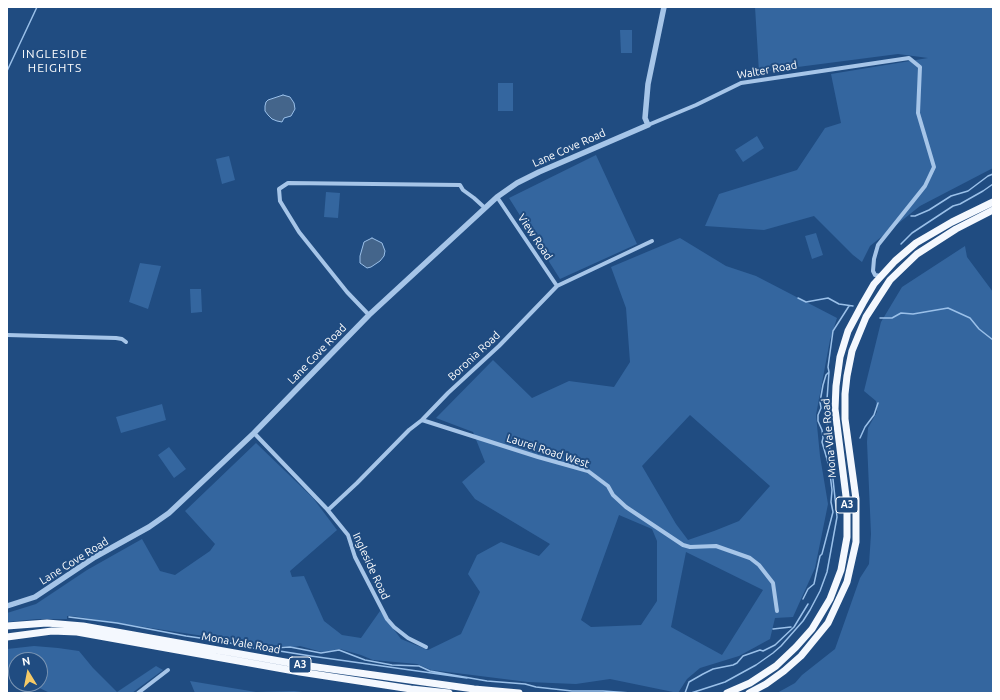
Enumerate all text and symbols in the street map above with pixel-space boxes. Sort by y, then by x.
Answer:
district label: INGLESIDE HEIGHTS [22,47,88,75]
street label: Walter Road [736,58,798,82]
street label: Lane Cove Road [530,126,608,170]
street label: View Road [515,212,555,262]
street label: Lane Cove Road [285,321,349,387]
street label: Boronia Road [445,328,503,384]
street label: Mona Vale Road [819,398,839,478]
street label: Laurel Road West [505,431,591,471]
road number: A3 [836,497,858,513]
street label: Ingleside Road [350,530,392,602]
street label: Lane Cove Road [37,535,111,587]
street label: Mona Vale Road [201,630,281,656]
north arrow [8,652,48,692]
text: N [21,655,31,668]
road number: A3 [289,657,311,673]

